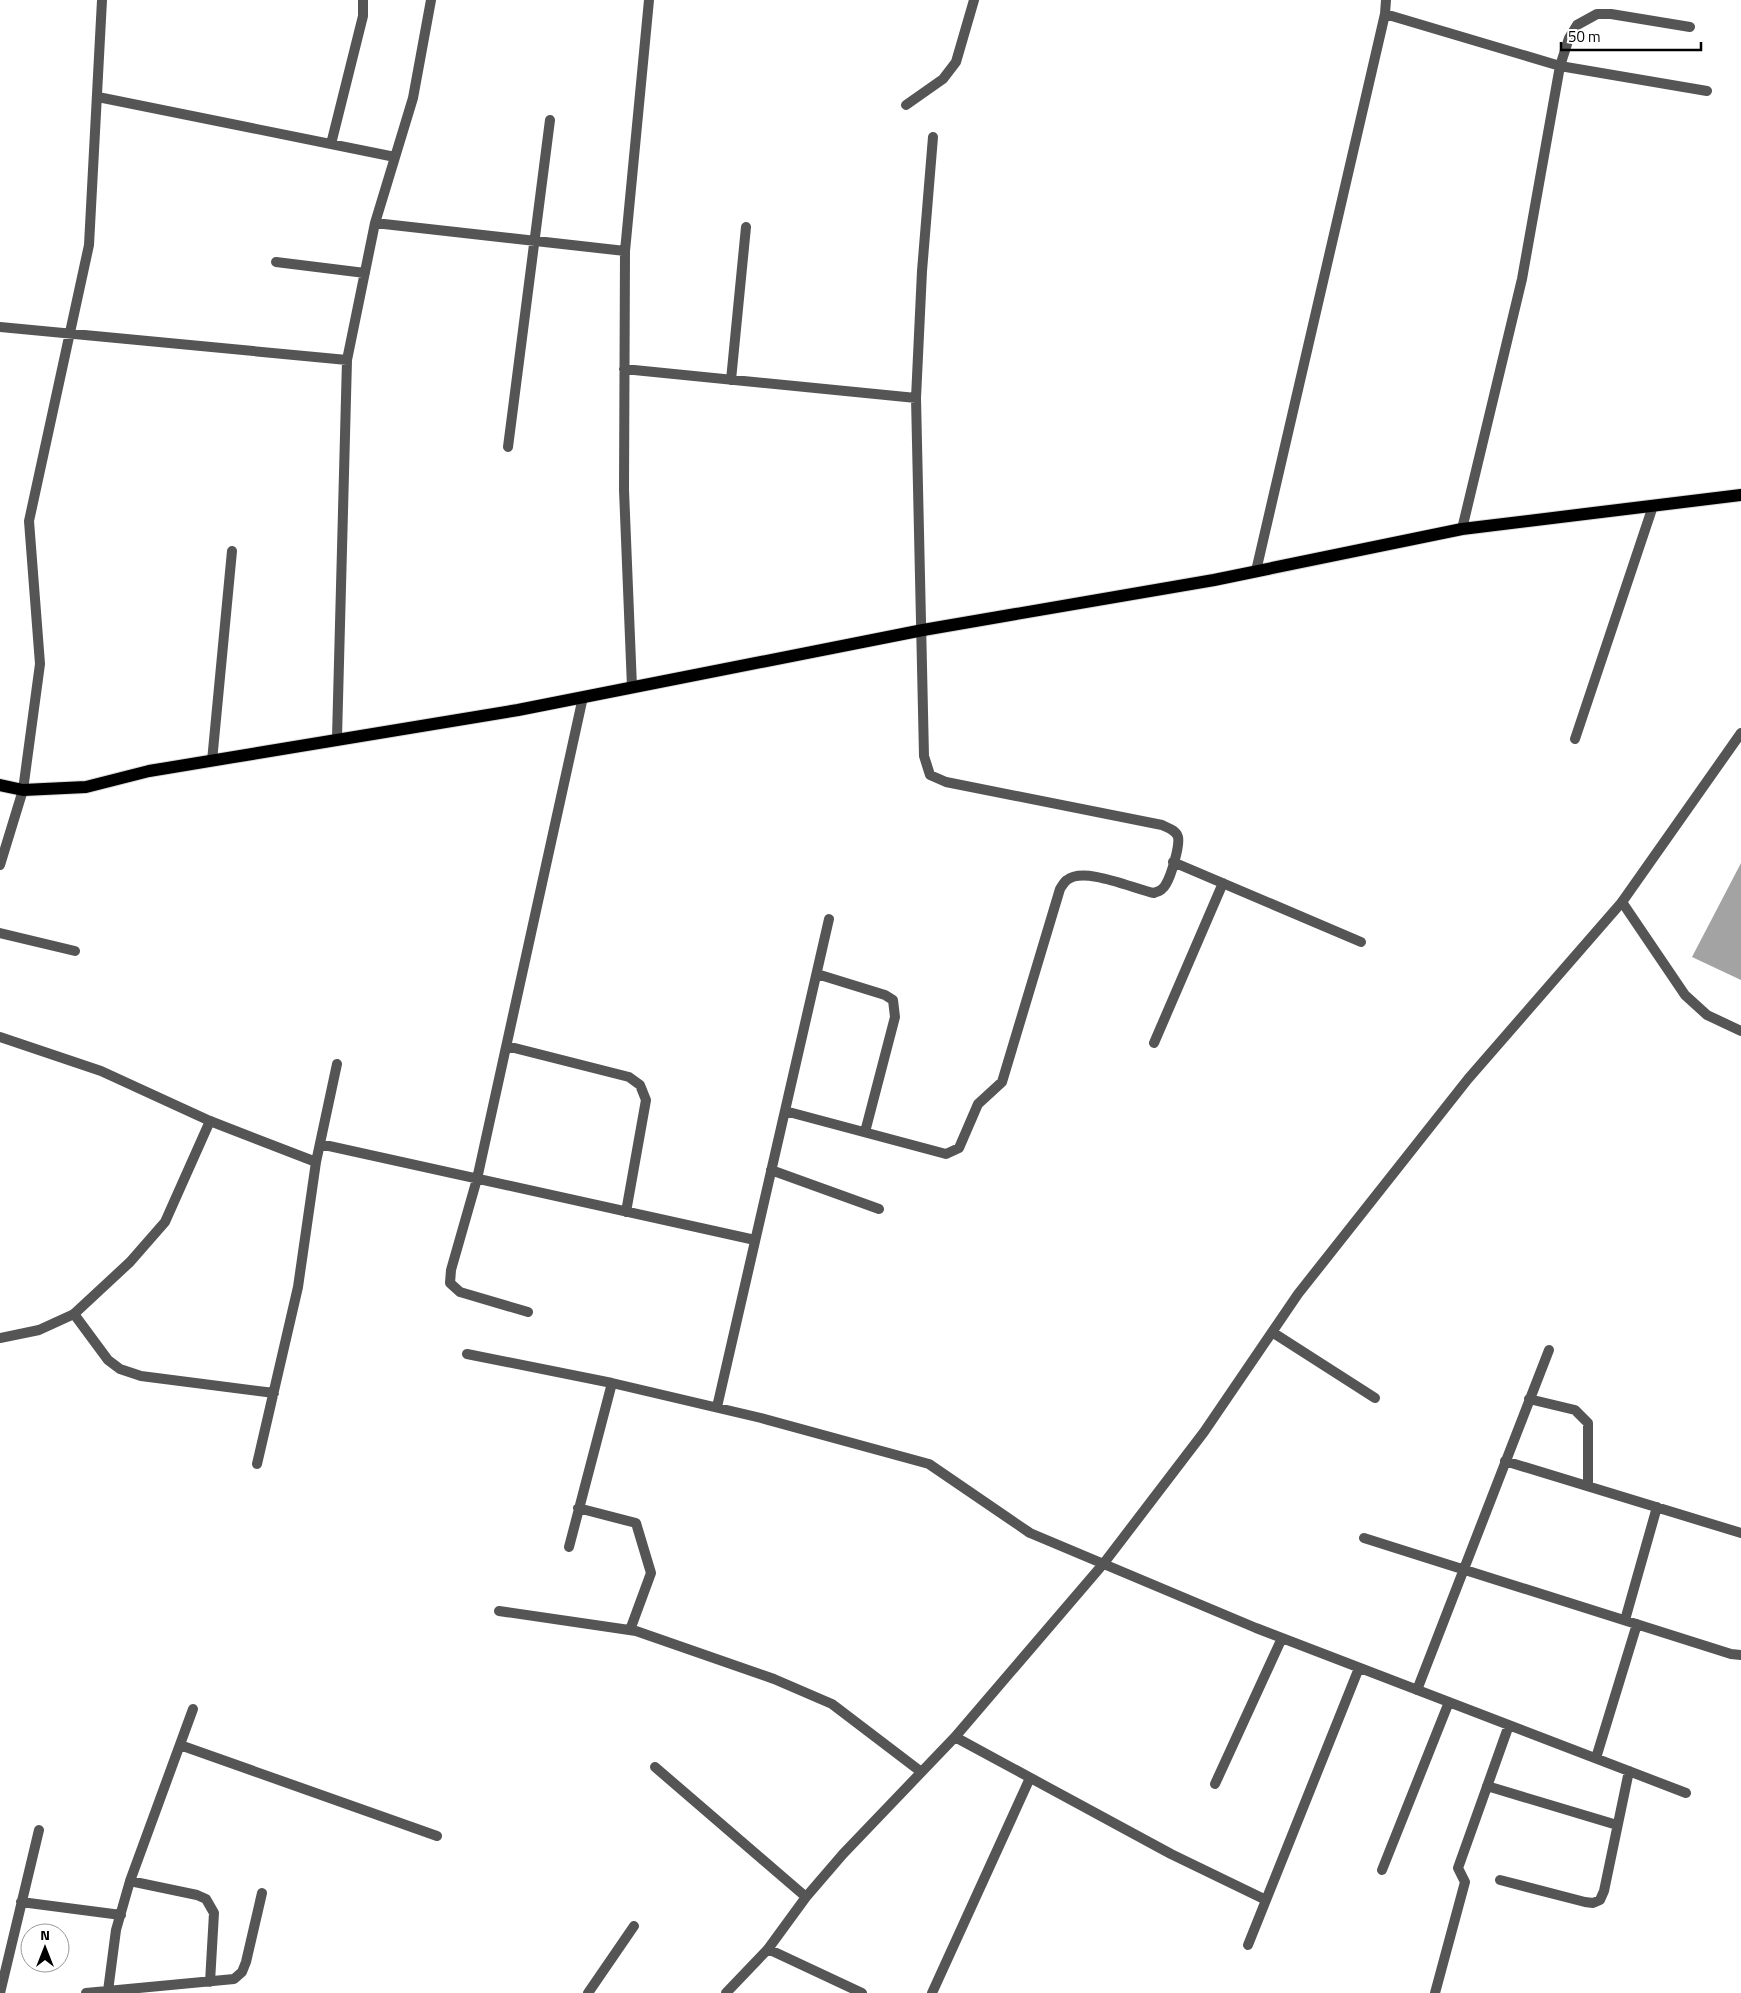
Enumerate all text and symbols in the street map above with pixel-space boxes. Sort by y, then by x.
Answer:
scale bar [1561,20,1701,52]
text: 50 m [1568,25,1601,48]
north arrow [20,1923,70,1973]
text: N [40,1924,50,1945]

